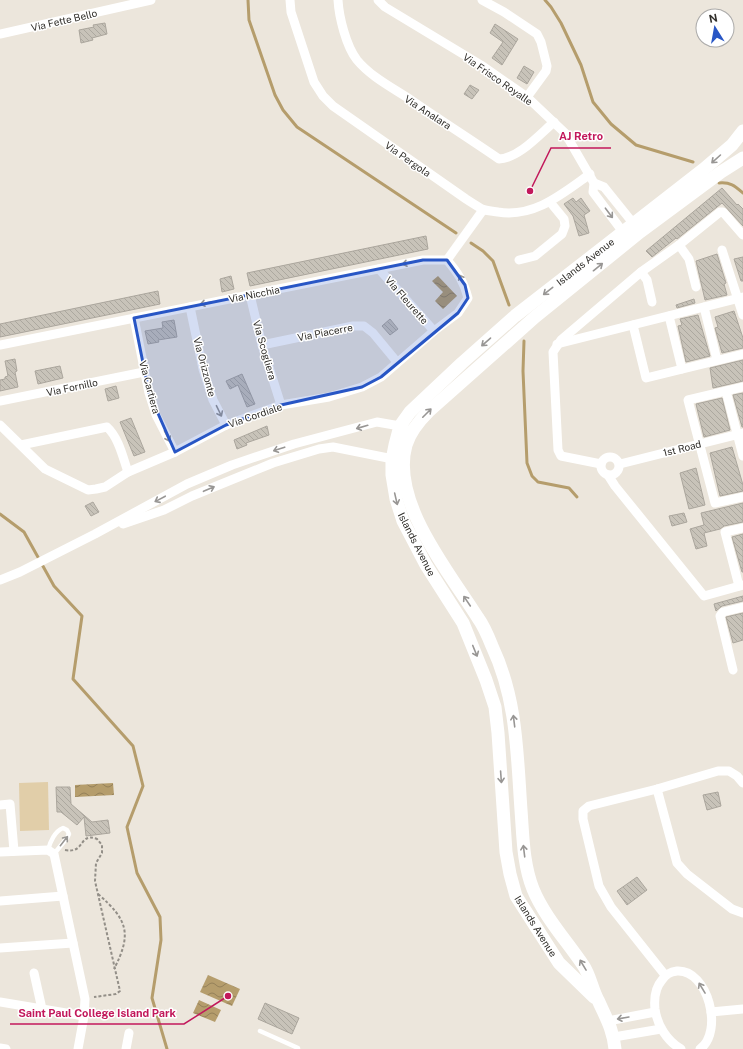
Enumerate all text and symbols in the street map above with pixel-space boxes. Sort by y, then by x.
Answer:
street label: Via Fette Bello [30,7,98,33]
north arrow [695,8,735,48]
text: N [708,11,718,25]
street label: Via Frisco Royalle [461,50,535,108]
street label: Via Analara [402,92,454,132]
callout: AJ Retro [551,125,611,148]
text: AJ Retro [559,130,603,142]
street label: Via Pergola [383,139,433,179]
one-way arrow [711,154,721,163]
one-way arrow [604,208,613,219]
street label: Islands Avenue [554,235,617,288]
one-way arrow [402,260,415,268]
one-way arrow [593,262,604,271]
street label: Via Fleurette [383,274,431,327]
one-way arrow [457,274,465,286]
street label: Via Nicchia [227,283,281,305]
one-way arrow [542,287,553,295]
one-way arrow [200,300,213,308]
street label: Via Scogliera [251,319,279,381]
street label: Via Piacerre [296,321,354,343]
street label: Via Orizzonte [191,336,219,398]
one-way arrow [481,337,491,346]
street label: Via Cartiera [137,359,163,415]
street label: Via Fornillo [45,376,99,398]
street label: Via Cordiale [227,400,284,430]
one-way arrow [216,405,223,417]
one-way arrow [422,408,432,418]
one-way arrow [356,423,369,431]
one-way arrow [164,429,171,441]
street label: 1st Road [662,437,702,459]
one-way arrow [273,446,286,453]
one-way arrow [203,484,215,492]
one-way arrow [393,492,401,505]
one-way arrow [154,495,166,503]
street label: Islands Avenue [396,510,438,578]
one-way arrow [463,596,472,607]
one-way arrow [472,644,480,656]
one-way arrow [510,715,517,728]
one-way arrow [498,770,505,783]
one-way arrow [60,835,68,846]
one-way arrow [520,845,528,858]
street label: Islands Avenue [512,893,560,959]
one-way arrow [578,959,586,971]
one-way arrow [698,983,706,994]
callout: Saint Paul College Island Park [10,1001,184,1024]
text: Saint Paul College Island Park [18,1007,176,1019]
one-way arrow [617,1014,630,1022]

